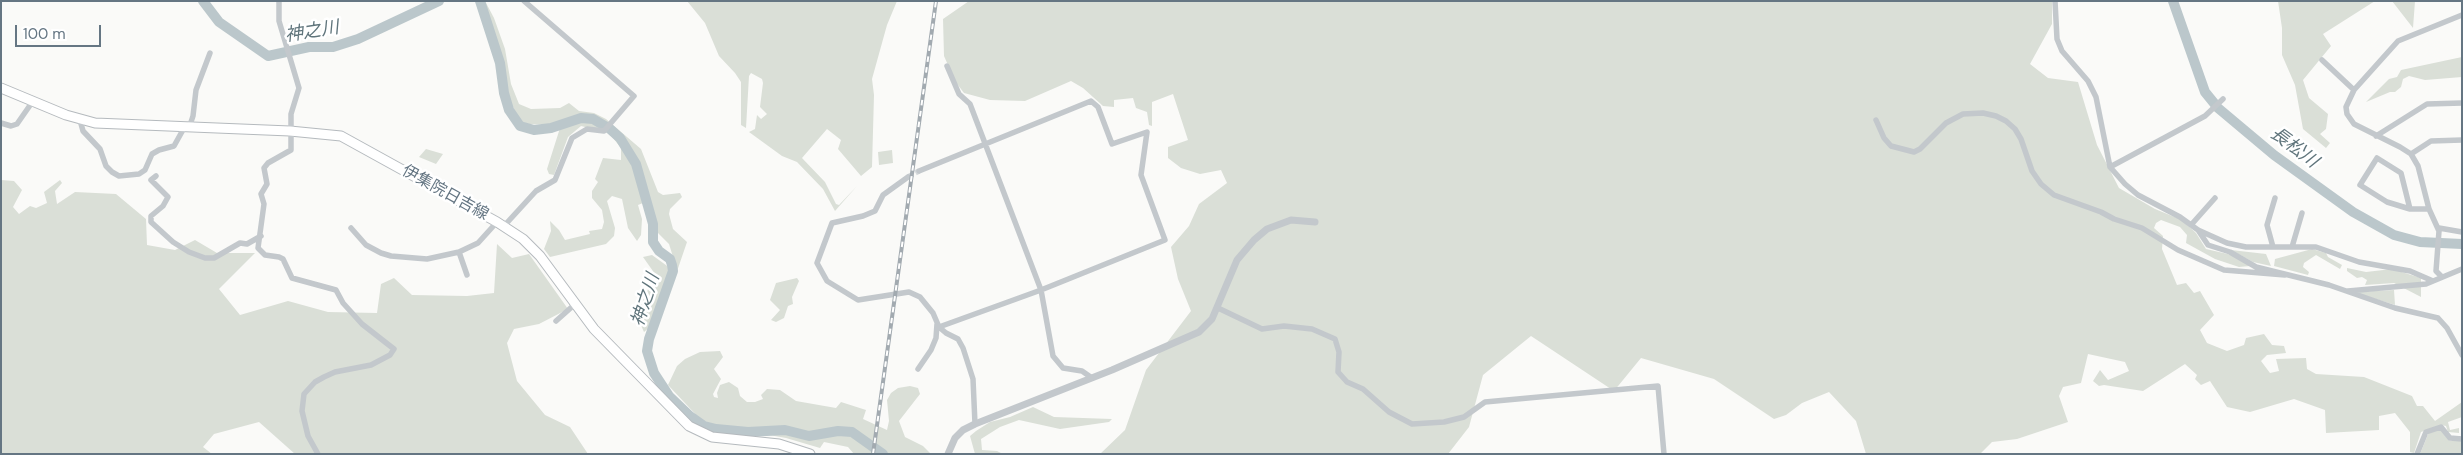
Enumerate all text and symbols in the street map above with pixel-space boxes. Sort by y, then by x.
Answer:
scale bar [18,15,104,47]
water label: 神之川 [284,17,340,47]
text: 100 m [23,24,66,44]
water label: 長松川 [2266,123,2322,173]
street label: 伊集院日吉線 [398,161,492,225]
water label: 神之川 [627,271,665,329]

